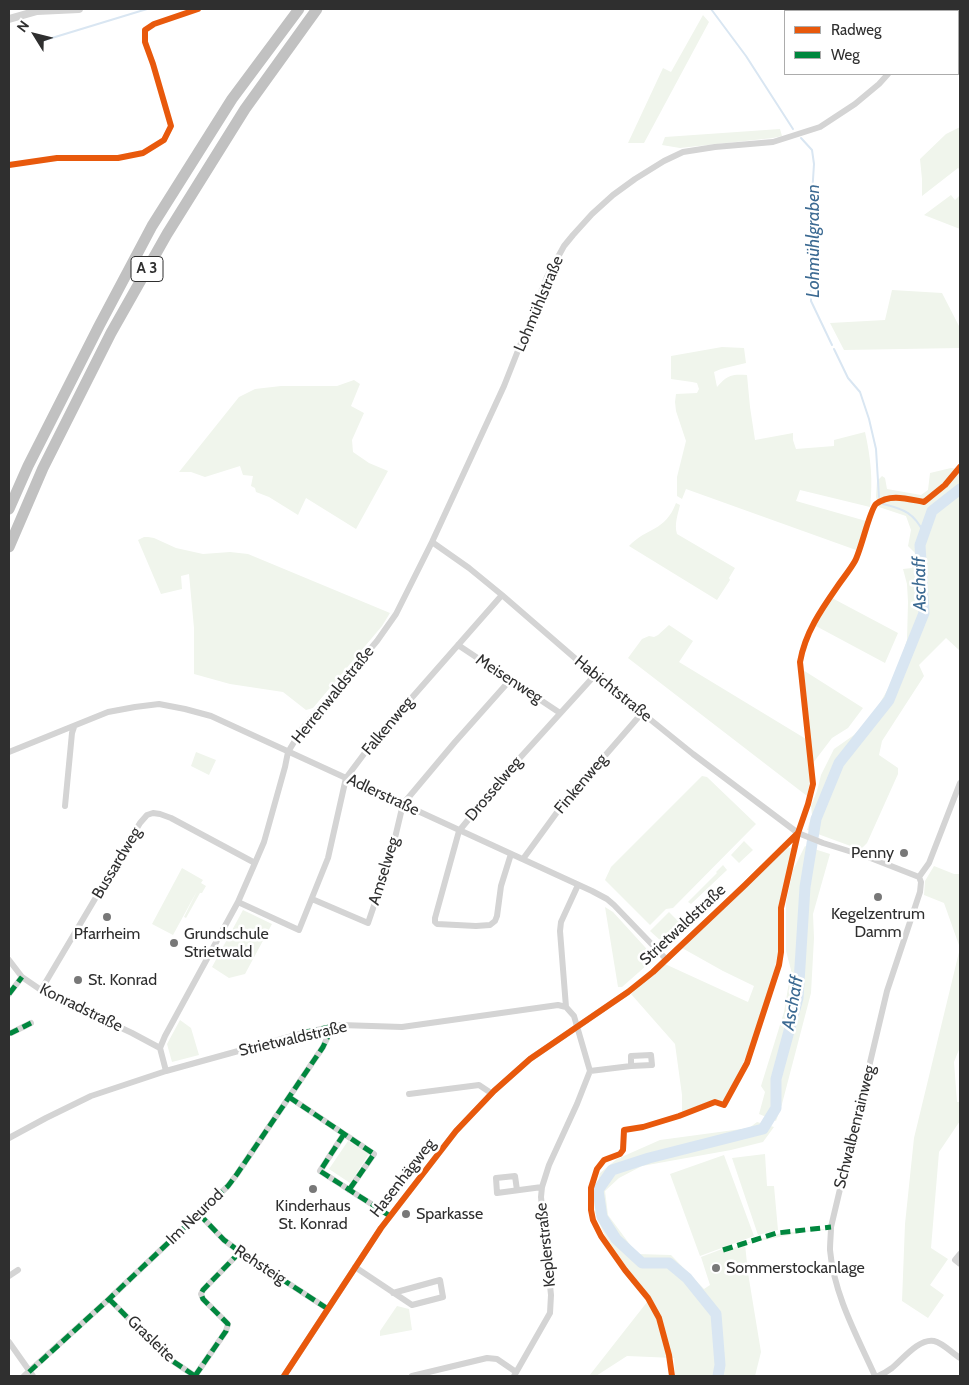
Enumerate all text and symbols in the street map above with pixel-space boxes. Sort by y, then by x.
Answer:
north arrow [10,10,60,60]
legend [784,10,959,75]
text: N [13,17,33,35]
text: Radweg [831,21,881,39]
text: Weg [831,46,860,64]
water label: Lohmühlgraben [803,184,825,298]
street label: Lohmühlstraße [510,253,568,355]
road number: A 3 [131,256,163,282]
water label: Aschaff [909,557,931,611]
street label: Herrenwaldstraße [288,642,378,748]
street label: Meisenweg [472,650,546,708]
street label: Habichtstraße [570,652,656,726]
street label: Falkenweg [358,693,418,759]
street label: Finkenweg [550,750,612,818]
street label: Drosselweg [462,753,526,825]
street label: Adlerstraße [344,770,422,820]
street label: Bussardweg [88,824,146,902]
street label: Amselweg [365,835,403,907]
place label: Penny [851,843,894,863]
marker: Penny [898,847,910,859]
street label: Strietwaldstraße [636,880,730,970]
marker: Kegelzentrum Damm [872,891,884,903]
place label: Kegelzentrum Damm [831,904,925,942]
marker: Pfarrheim [101,911,113,923]
place label: Pfarrheim [74,924,140,944]
place label: Grundschule Strietwald [184,924,269,962]
marker: Grundschule Strietwald [168,937,180,949]
place label: St. Konrad [88,970,157,990]
marker: St. Konrad [72,974,84,986]
water label: Aschaff [778,974,808,1032]
street label: Konradstraße [36,980,126,1036]
street label: Strietwaldstraße [237,1017,349,1061]
street label: Schwalbenrainweg [830,1063,880,1191]
street label: Hasenhägweg [366,1135,440,1221]
marker: Kinderhaus St. Konrad [307,1183,319,1195]
street label: Im Neurod [163,1185,227,1249]
place label: Kinderhaus St. Konrad [275,1196,351,1234]
street label: Keplerstraße [532,1202,560,1288]
place label: Sparkasse [416,1204,483,1224]
marker: Sparkasse [400,1208,412,1220]
street label: Rehsteig [231,1241,289,1289]
place label: Sommerstockanlage [726,1258,865,1278]
marker: Sommerstockanlage [710,1262,722,1274]
street label: Grasleite [123,1312,179,1366]

